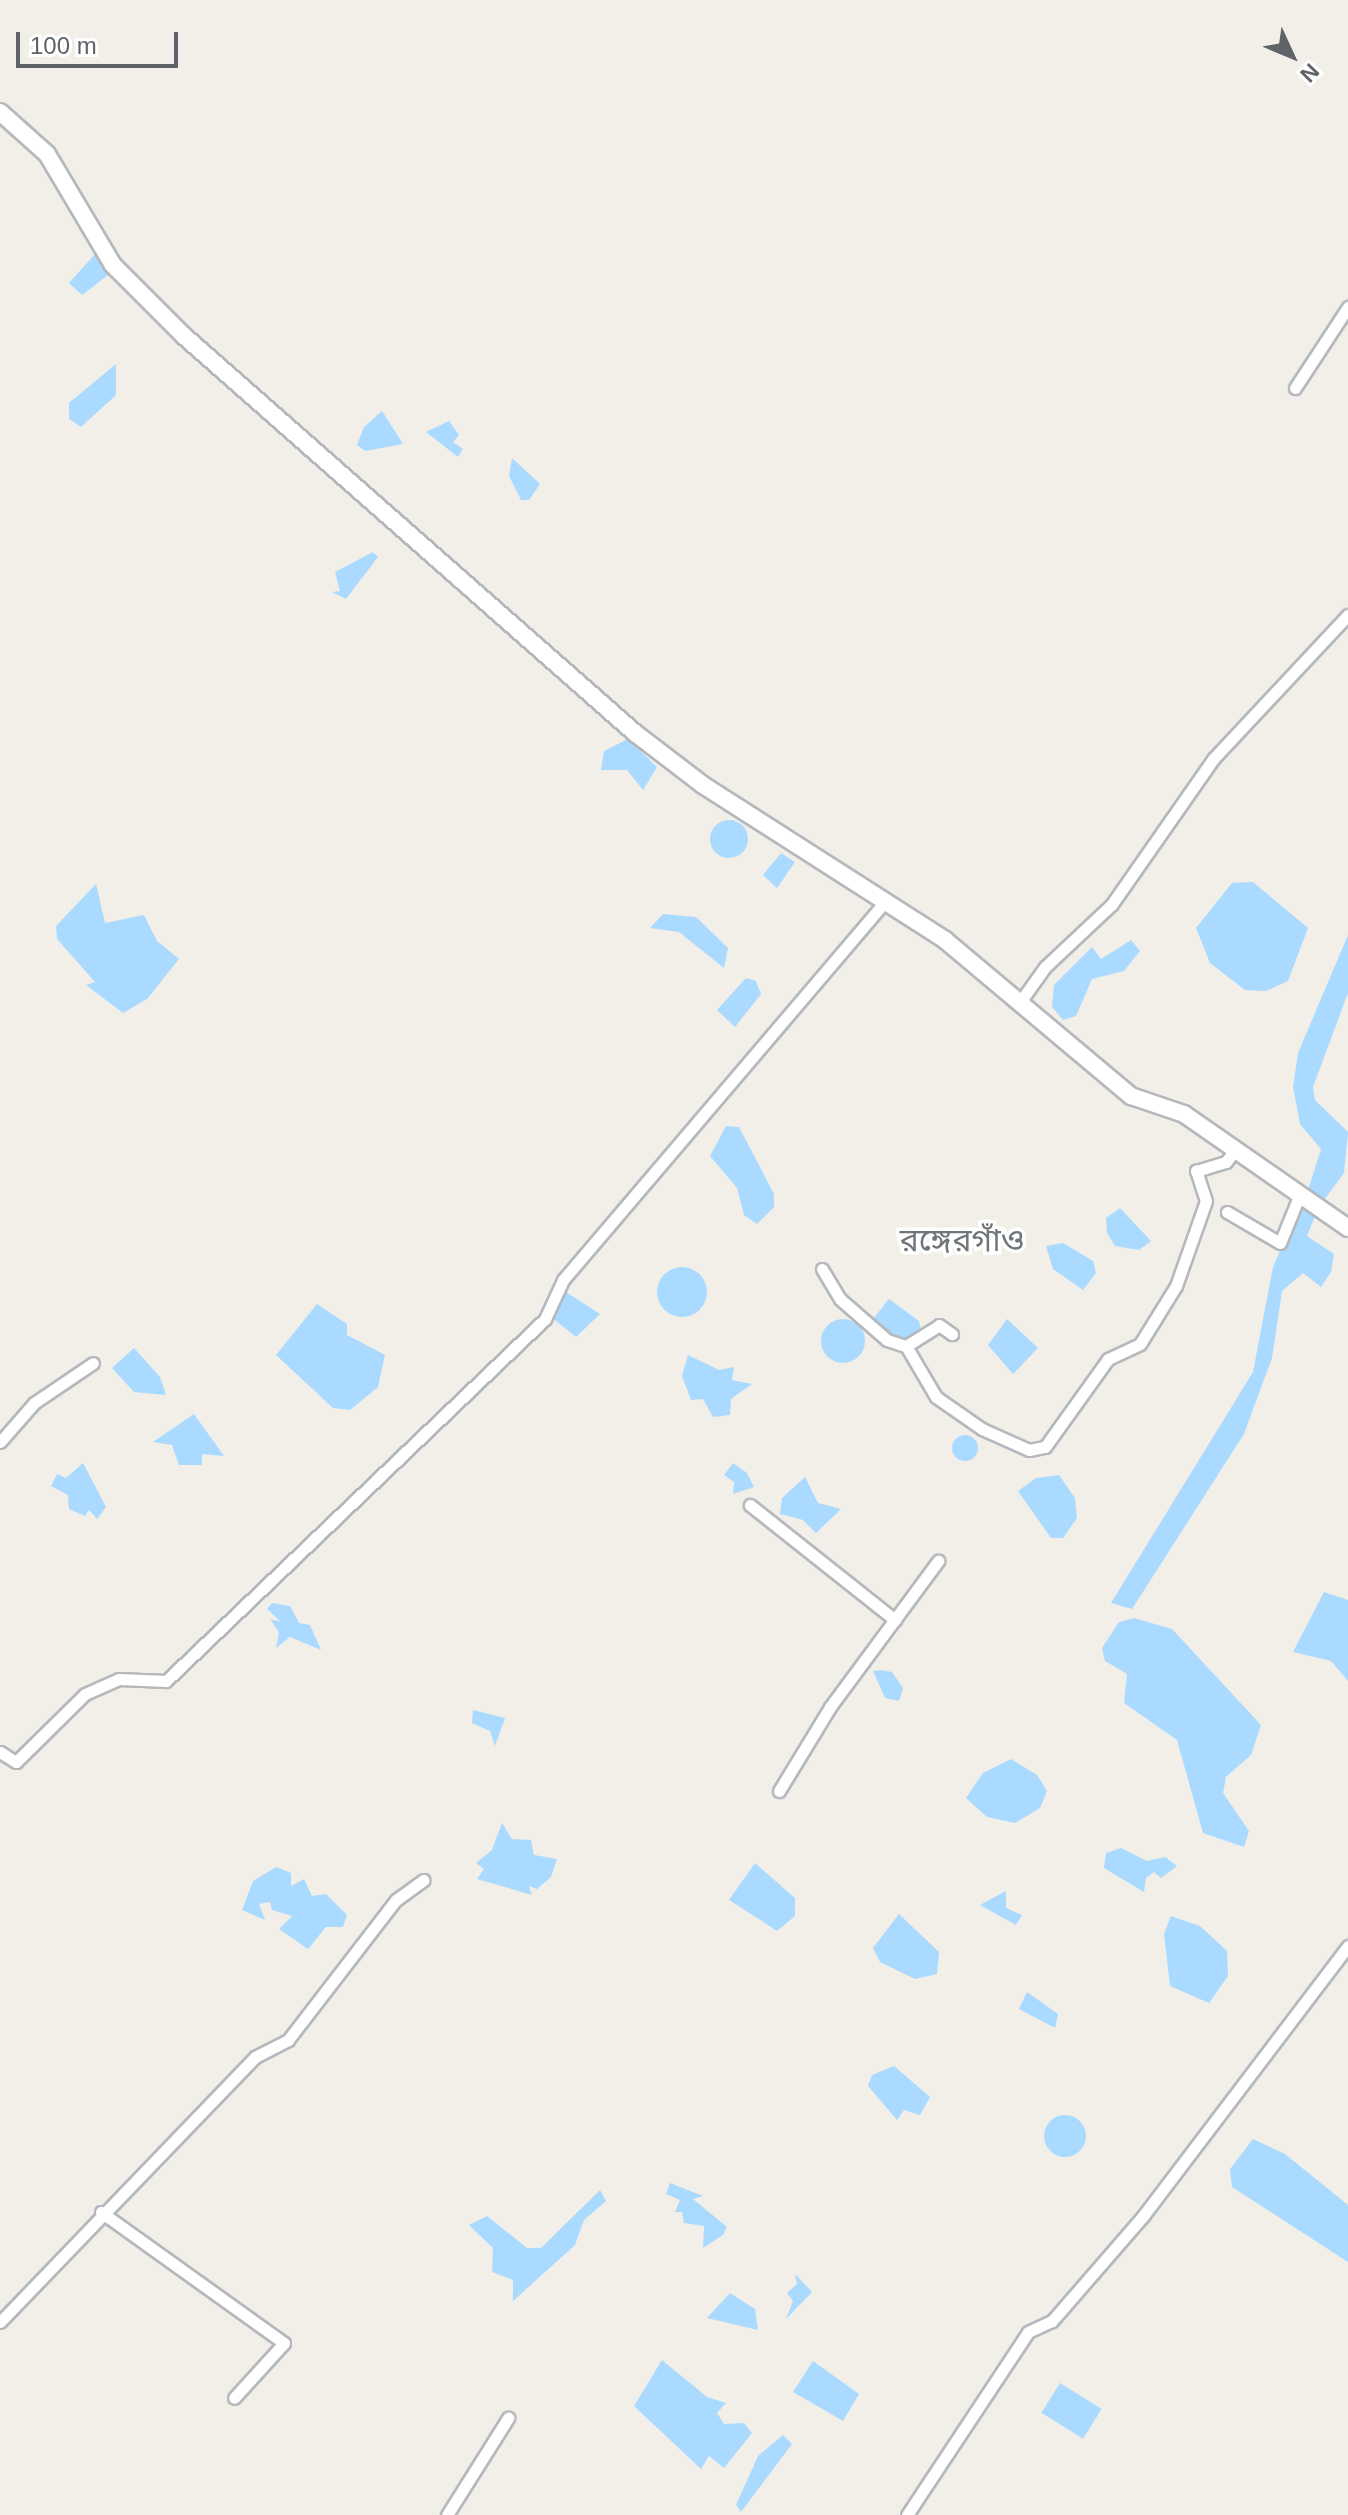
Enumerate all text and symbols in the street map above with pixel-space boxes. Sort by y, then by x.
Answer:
scale bar [20,16,182,66]
north arrow [1252,16,1332,96]
text: 100 m [30,32,97,59]
text: N [1295,59,1324,87]
district label: রঙ্গেরগাঁও [900,1221,1024,1259]

